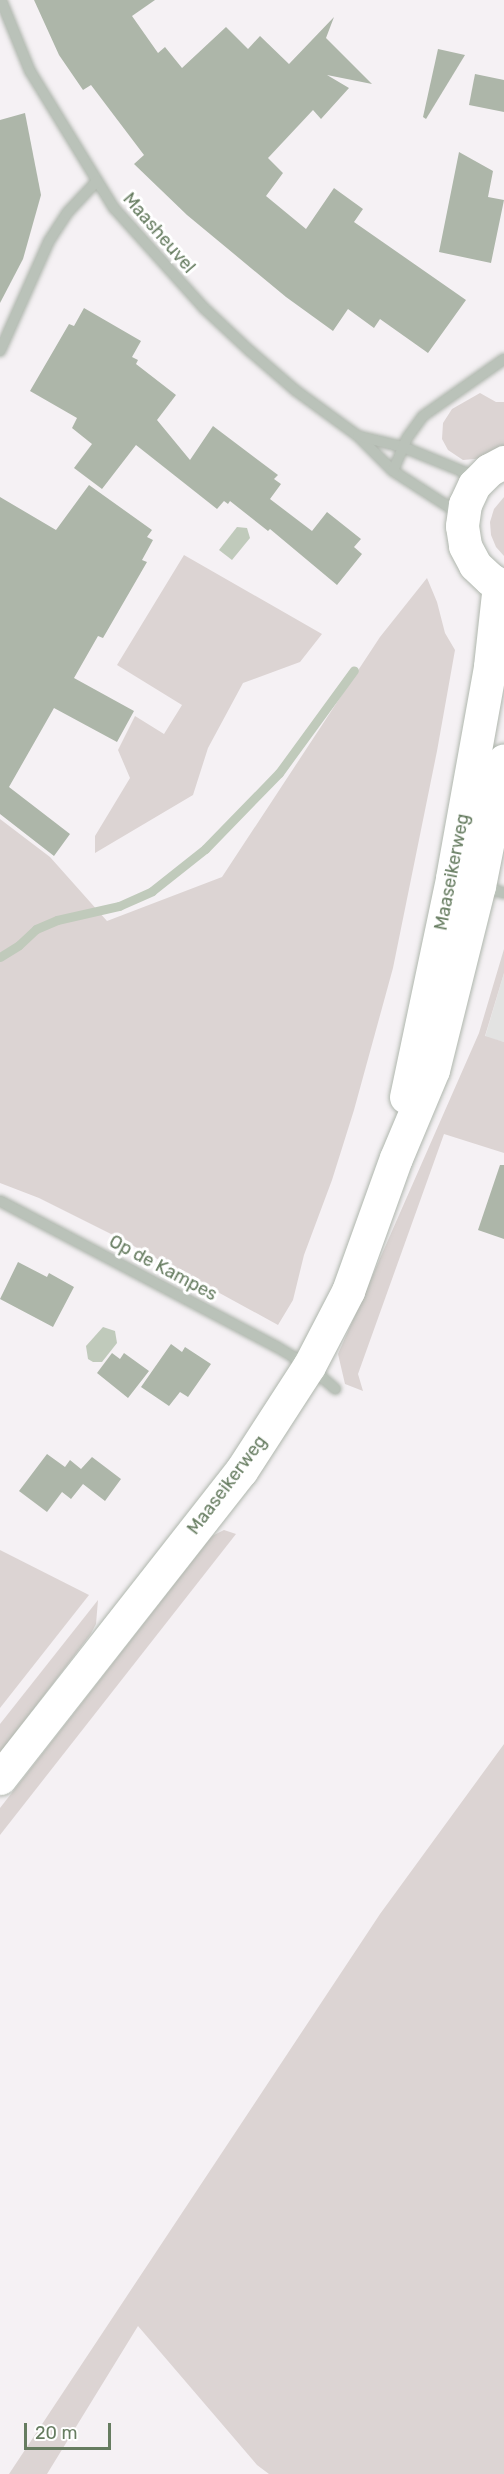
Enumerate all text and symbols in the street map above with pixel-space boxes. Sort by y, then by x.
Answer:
street label: Maasheuvel [118,188,200,278]
street label: Maaseikerweg [430,812,474,932]
street label: Op de Kampes [105,1230,221,1306]
street label: Maaseikerweg [183,1431,271,1539]
scale bar [27,2411,114,2449]
text: 20 m [35,2422,77,2444]

